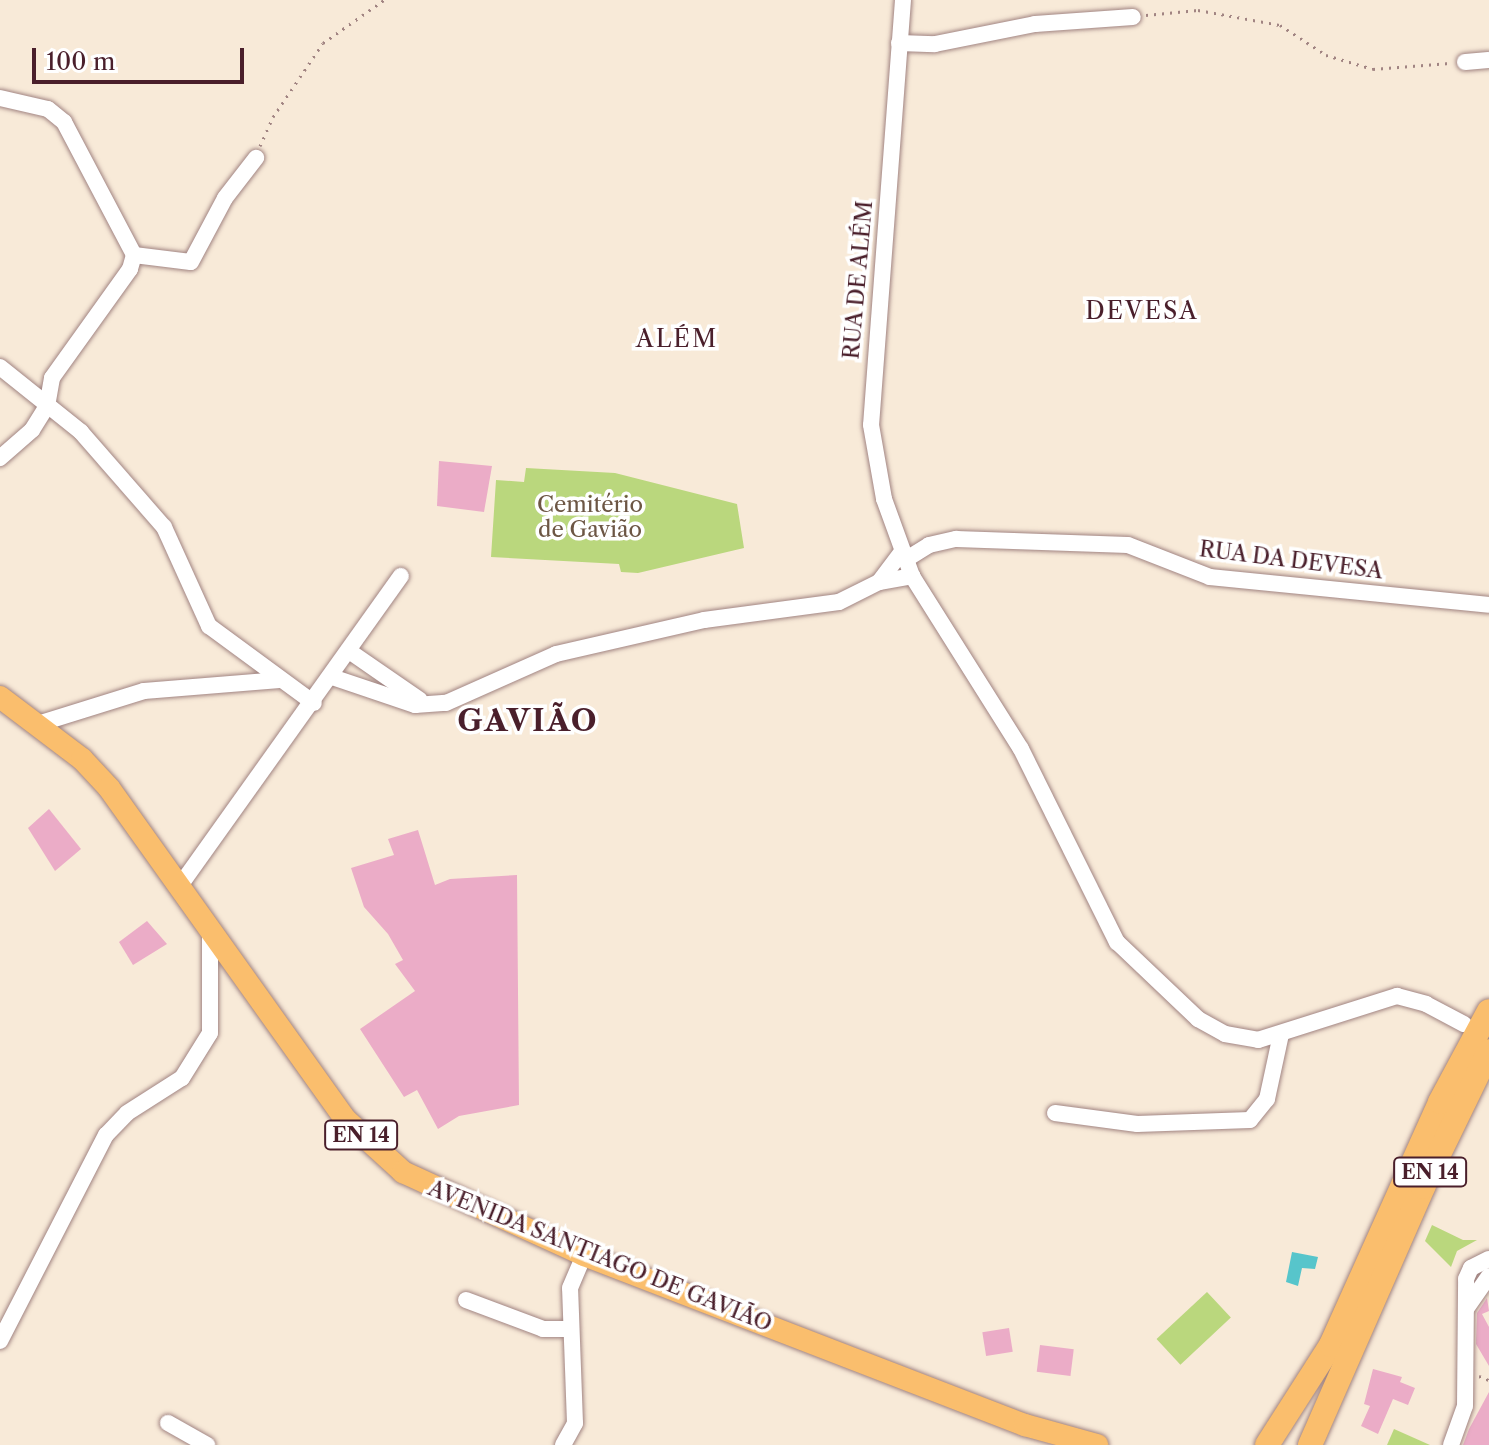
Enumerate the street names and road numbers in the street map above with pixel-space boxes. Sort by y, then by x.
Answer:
street label: RUA DE ALÉM [838,199,878,361]
street label: RUA DA DEVESA [1197,536,1385,584]
road number: EN 14 [323,1119,399,1151]
road number: EN 14 [1392,1156,1468,1188]
street label: AVENIDA SANTIAGO DE GAVIÃO [424,1175,776,1337]

